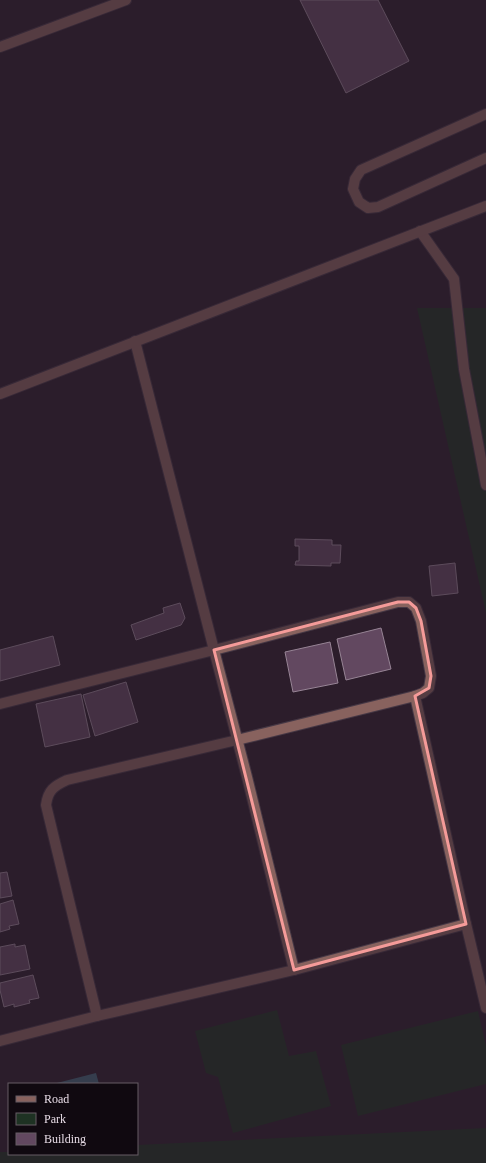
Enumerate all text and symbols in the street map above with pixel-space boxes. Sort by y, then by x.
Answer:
legend [8,1083,138,1155]
text: Road [44,1092,69,1106]
text: Park [44,1112,66,1126]
text: Building [44,1132,86,1146]

